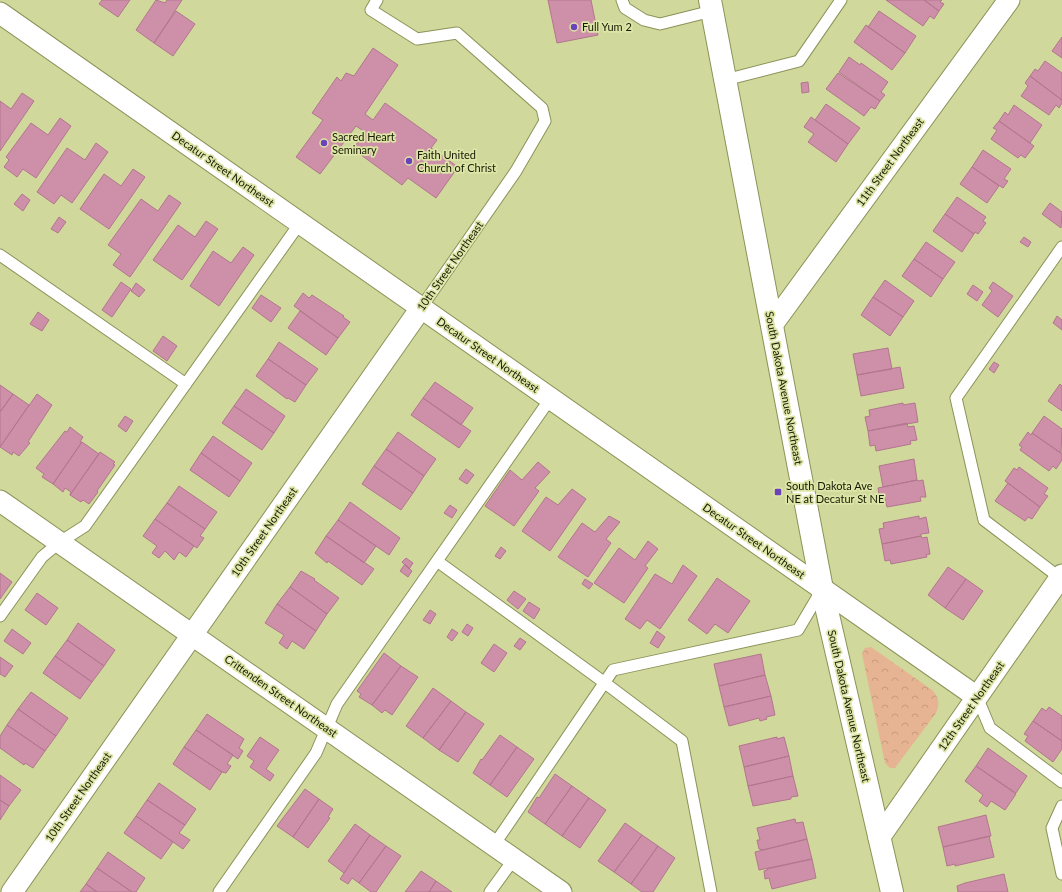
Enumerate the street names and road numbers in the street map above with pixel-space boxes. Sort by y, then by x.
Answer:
street label: 11th Street Northeast [853,115,926,208]
street label: Decatur Street Northeast [170,128,277,209]
street label: 10th Street Northeast [414,219,485,313]
street label: South Dakota Avenue Northeast [763,310,806,466]
street label: Decatur Street Northeast [435,314,542,395]
street label: 10th Street Northeast [228,485,299,579]
street label: Decatur Street Northeast [701,500,808,581]
street label: South Dakota Avenue Northeast [826,628,873,783]
street label: Crittenden Street Northeast [222,652,340,740]
street label: 12th Street Northeast [935,659,1006,753]
street label: 10th Street Northeast [42,750,113,844]

